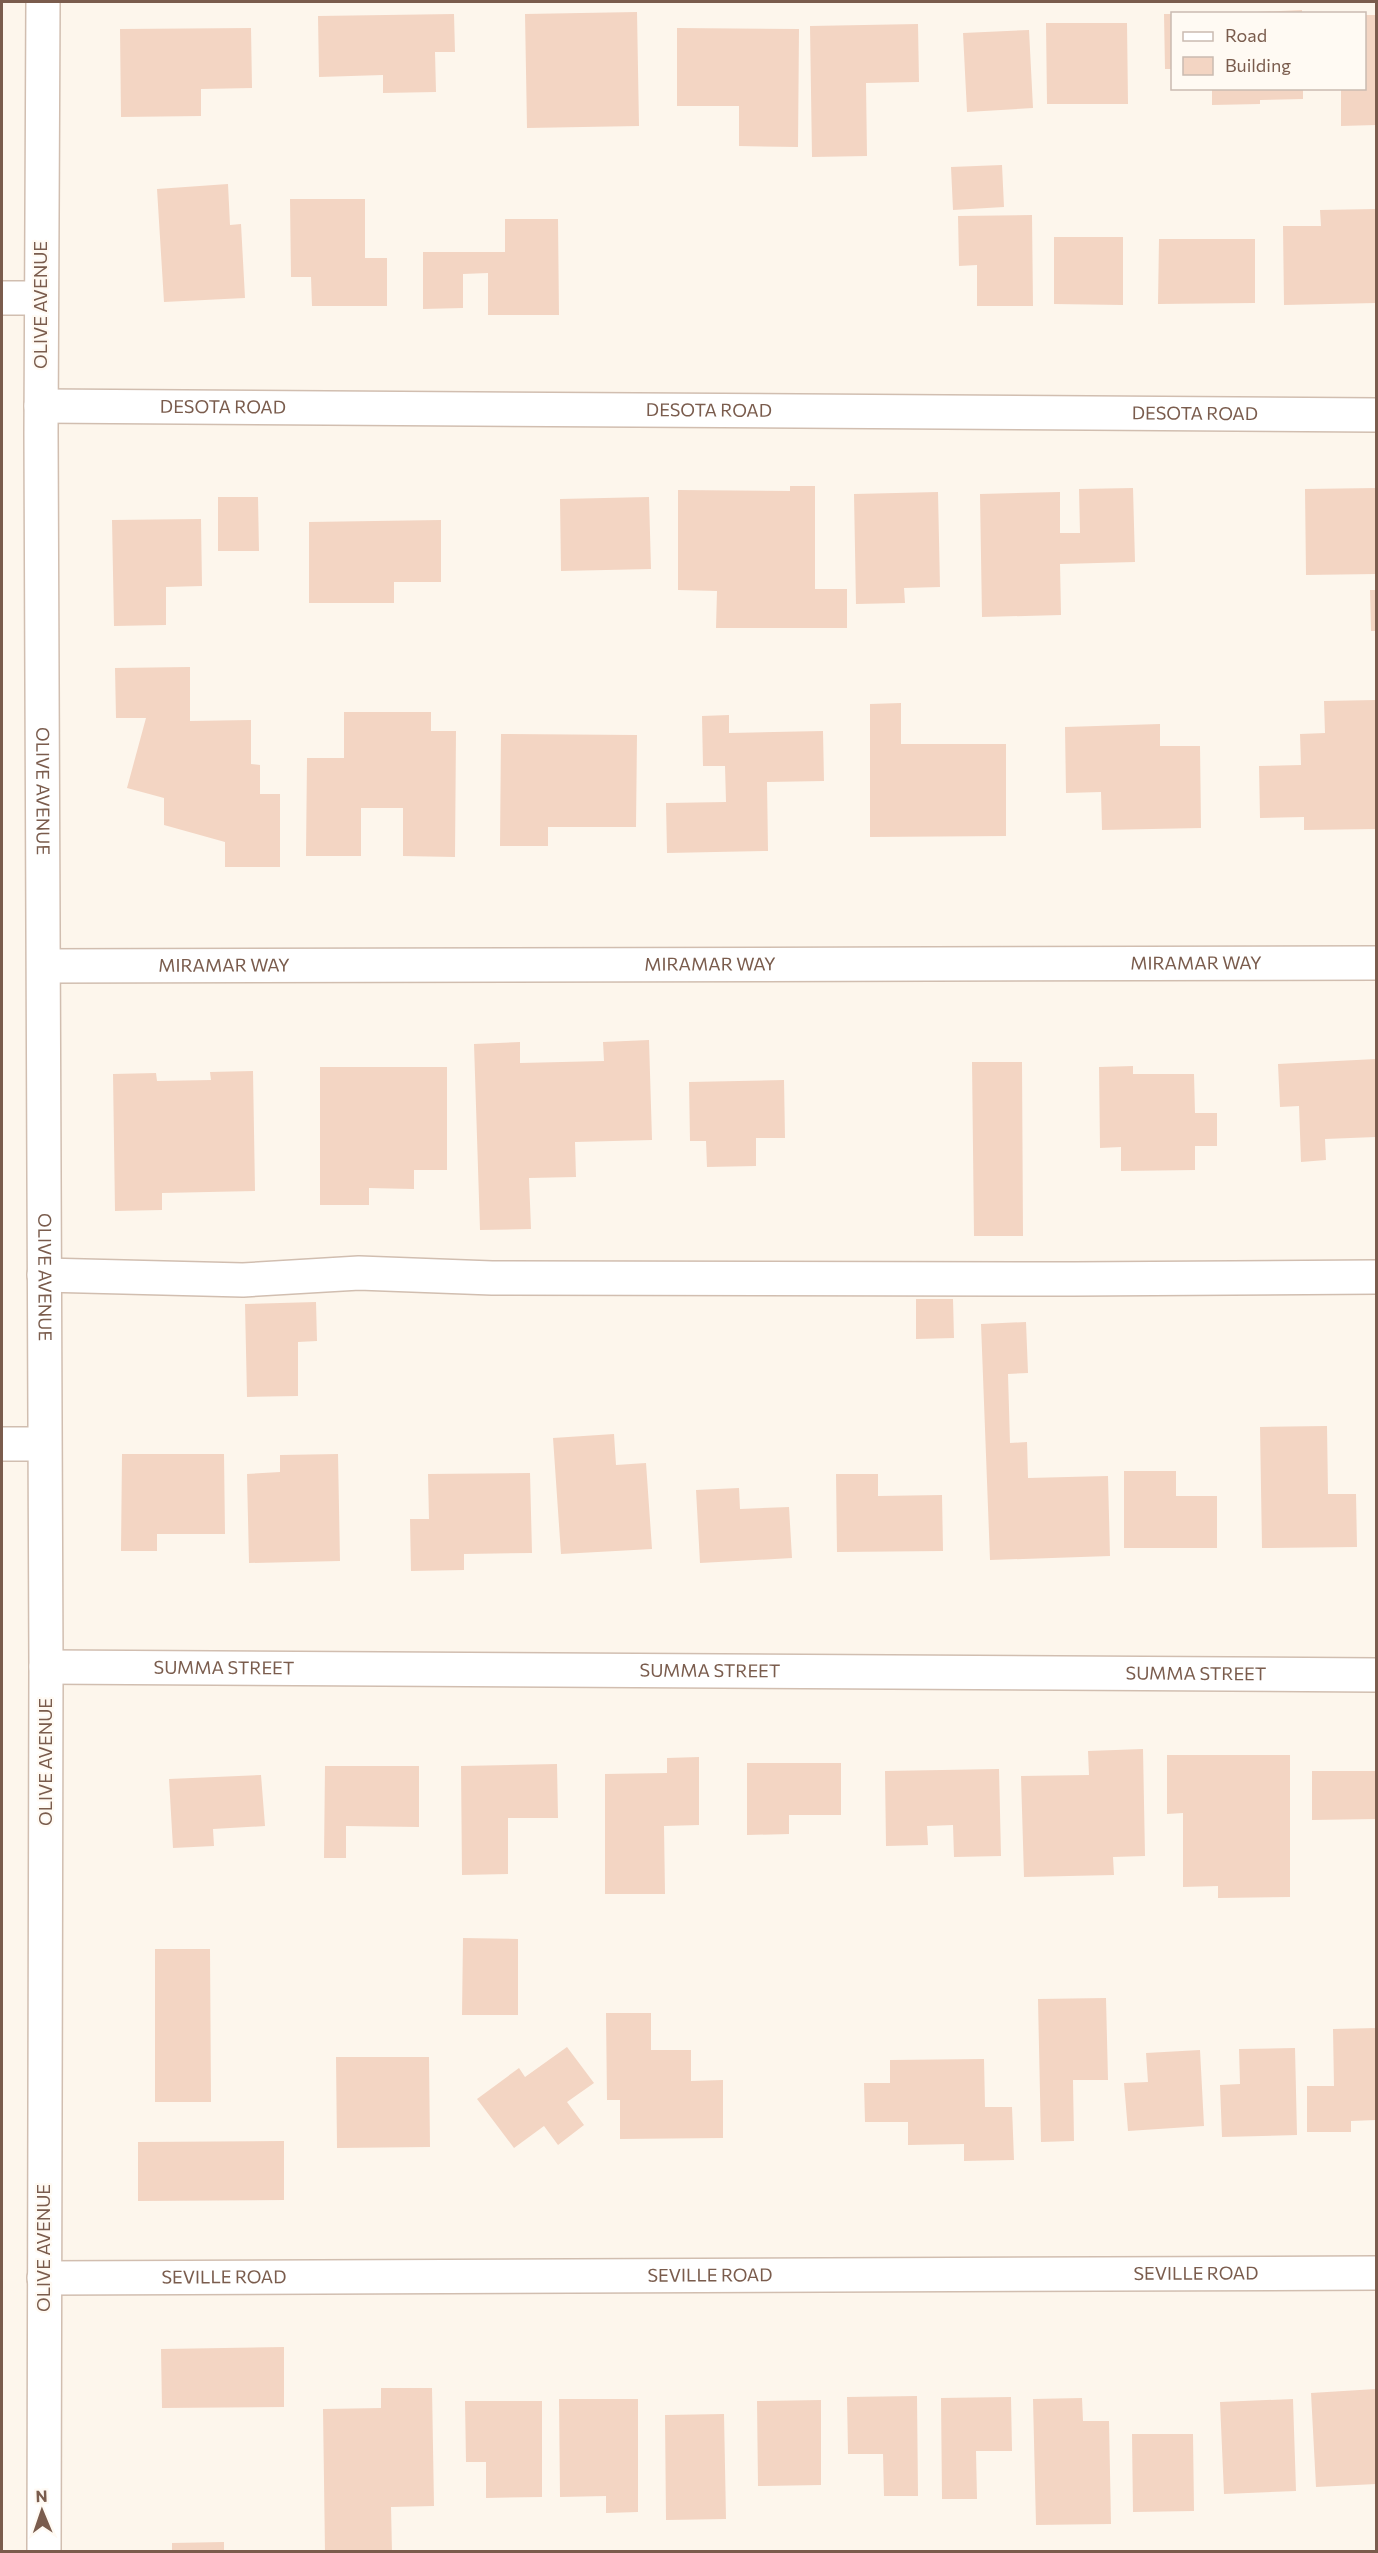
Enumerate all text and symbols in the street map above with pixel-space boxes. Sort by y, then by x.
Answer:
legend [1171,12,1366,90]
text: Road [1225,24,1267,46]
text: Building [1225,54,1291,76]
street label: OLIVE AVENUE [29,241,51,369]
street label: DESOTA ROAD [160,395,286,418]
street label: DESOTA ROAD [646,398,772,421]
street label: DESOTA ROAD [1132,401,1258,424]
street label: OLIVE AVENUE [32,727,55,855]
street label: MIRAMAR WAY [1130,951,1262,974]
street label: MIRAMAR WAY [644,952,776,975]
street label: MIRAMAR WAY [158,953,290,976]
street label: OLIVE AVENUE [34,1213,57,1341]
street label: SUMMA STREET [154,1656,294,1678]
street label: SUMMA STREET [640,1659,780,1681]
street label: SUMMA STREET [1126,1661,1266,1684]
street label: OLIVE AVENUE [34,1698,56,1826]
street label: OLIVE AVENUE [32,2184,54,2312]
street label: SEVILLE ROAD [1133,2261,1259,2284]
street label: SEVILLE ROAD [647,2263,773,2286]
street label: SEVILLE ROAD [161,2265,287,2288]
north arrow [12,2481,72,2541]
text: N [35,2486,48,2505]

